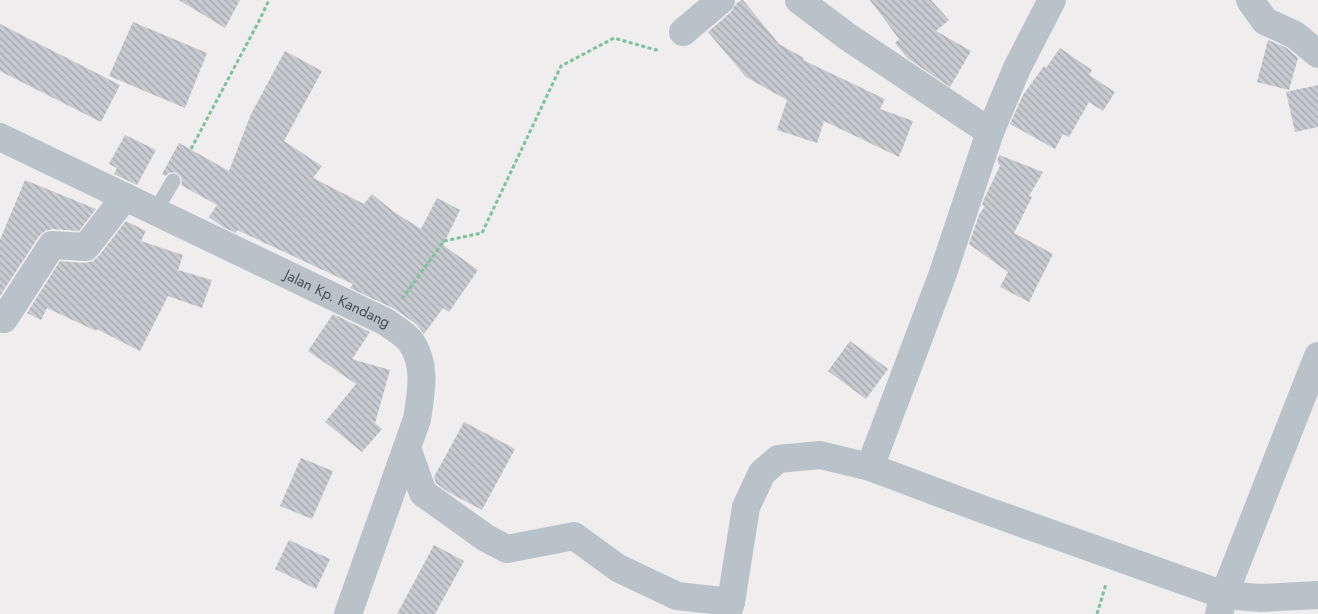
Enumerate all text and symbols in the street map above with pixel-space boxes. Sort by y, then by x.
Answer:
street label: Jalan Kp. Kandang [279,263,394,333]

